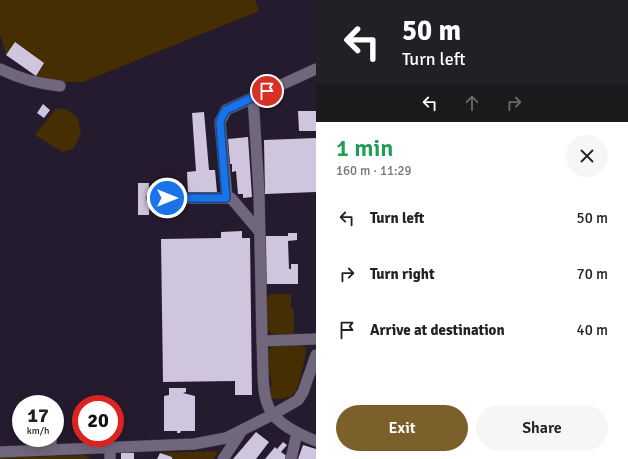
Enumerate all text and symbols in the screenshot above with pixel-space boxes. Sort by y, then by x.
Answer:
text: 50 m [402,14,461,48]
icon: left [336,16,388,68]
text: Turn left [402,48,465,70]
pin [250,74,284,108]
icon: arrive [256,80,278,102]
icon: left [419,92,441,114]
icon: ahead [461,92,483,114]
icon: right [503,92,525,114]
text: 1 min [336,133,393,163]
button: close [566,135,608,177]
text: 160 m · 11:29 [336,163,412,179]
position arrow [146,177,188,219]
icon: left [336,207,358,229]
text: Turn left [370,209,424,227]
text: 50 m [577,209,608,227]
icon: right [336,263,358,285]
text: Turn right [370,265,435,283]
text: 70 m [577,265,608,283]
icon: arrive [336,319,358,341]
text: Arrive at destination [370,321,505,339]
text: 40 m [577,321,608,339]
speed limit sign: 20 [72,395,124,447]
text: 17 [27,403,49,428]
button: Exit [336,405,468,451]
button: Share [476,405,608,451]
text: km/h [27,425,49,437]

